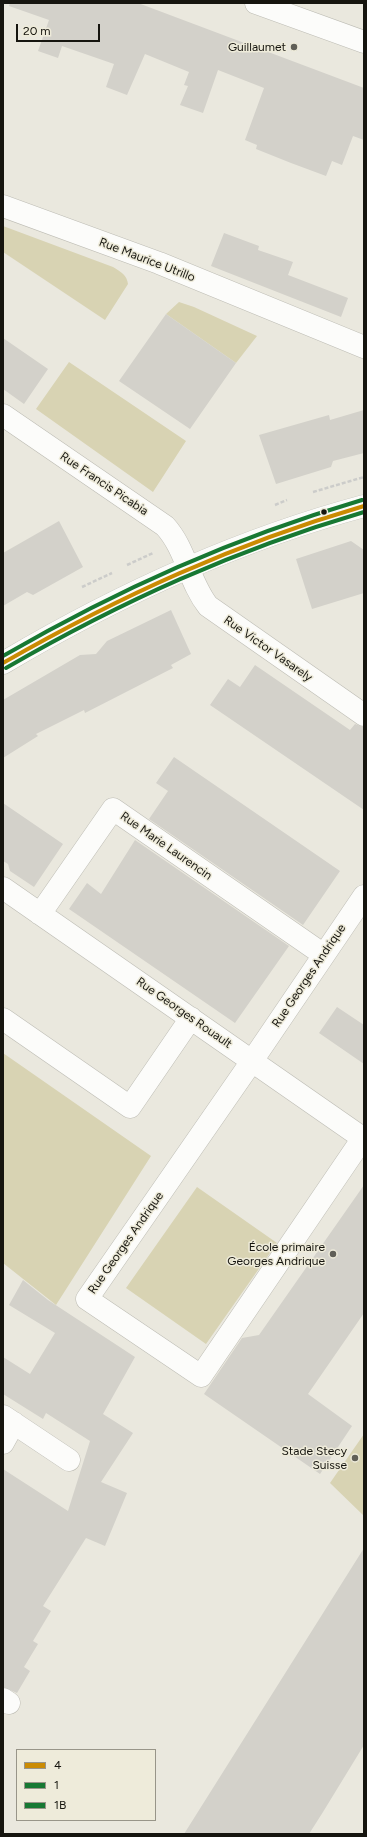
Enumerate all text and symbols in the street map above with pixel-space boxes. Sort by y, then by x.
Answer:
scale bar [18,16,102,42]
text: 20 m [23,24,51,38]
place label: Guillaumet [228,40,286,54]
marker: Guillaumet [289,42,299,52]
street label: Rue Maurice Utrillo [97,235,197,285]
street label: Rue Francis Picabia [57,449,151,519]
unlabelled marker [319,507,329,517]
street label: Rue Victor Vasarely [221,613,315,685]
street label: Rue Marie Laurencin [117,809,215,883]
street label: Rue Georges Andrique [269,922,349,1030]
street label: Rue Georges Rouault [133,974,235,1052]
street label: Rue Georges Andrique [85,1189,167,1297]
place label: École primaire Georges Andrique [227,1240,325,1268]
marker: École primaire Georges Andrique [328,1249,338,1259]
place label: Stade Stecy Suisse [281,1444,347,1472]
marker: Stade Stecy Suisse [350,1453,360,1463]
legend [16,1749,156,1821]
text: 4 [54,1758,61,1772]
text: 1 [54,1778,59,1792]
text: 1B [54,1798,66,1812]

